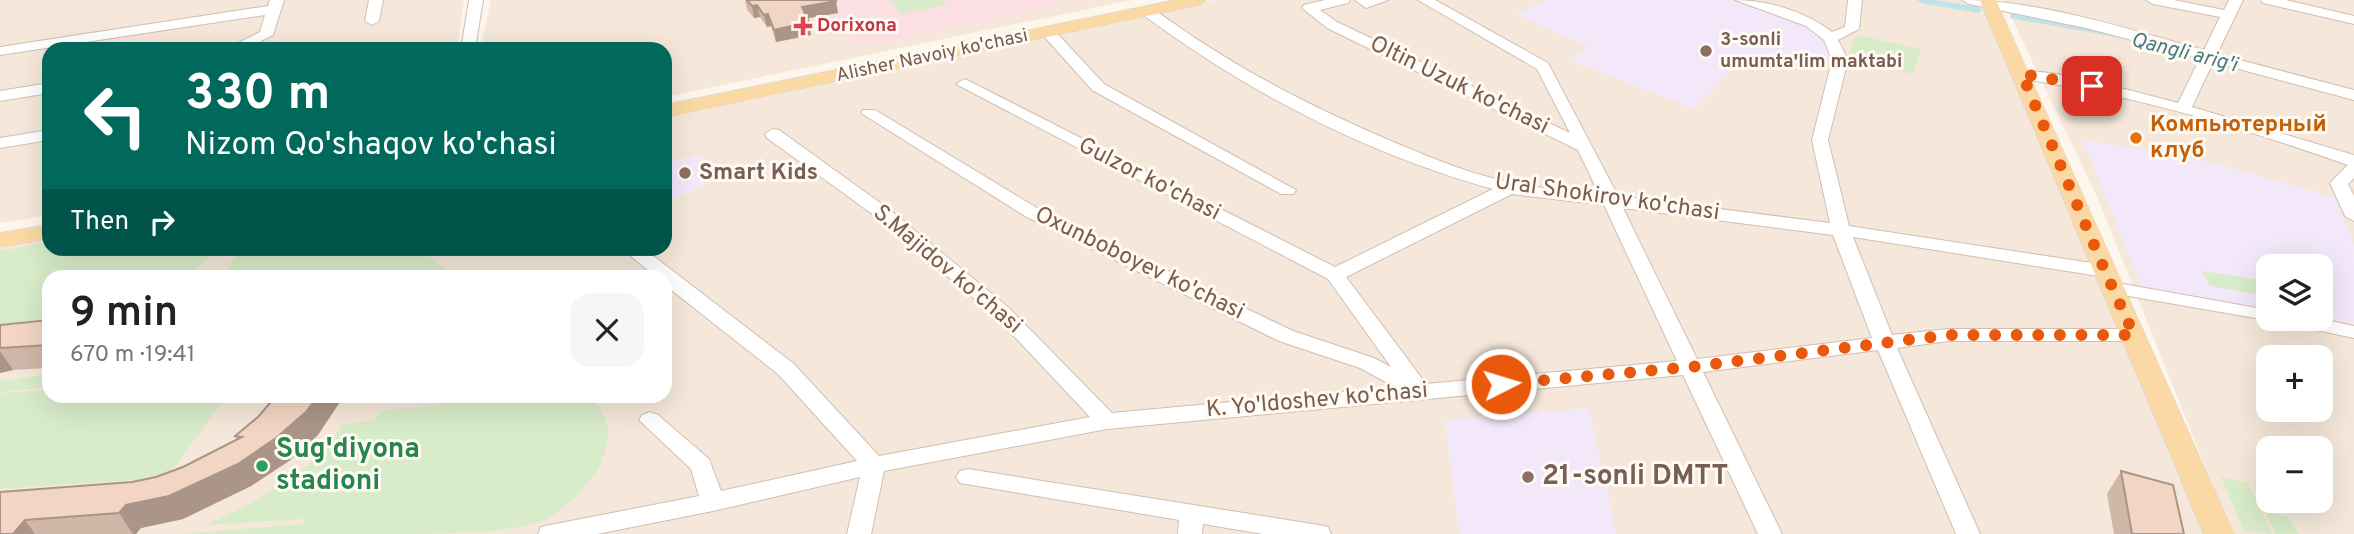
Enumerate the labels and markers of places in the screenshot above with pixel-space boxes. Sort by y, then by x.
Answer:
place label: Dorixona [817,14,897,38]
marker: Dorixona [795,18,811,34]
place label: 3-sonli umumta'lim maktabi [1720,28,1902,74]
marker: 3-sonli umumta'lim maktabi [1698,43,1714,59]
pin [2062,56,2122,116]
place label: Компьютерный клуб [2150,111,2327,166]
marker: Компьютерный клуб [2128,130,2144,146]
place label: Smart Kids [699,159,818,188]
marker: Smart Kids [677,165,693,181]
place label: Sug'diyona stadioni [276,432,420,500]
marker: Sug'diyona stadioni [254,458,270,474]
place label: 21-sonli DMTT [1542,459,1728,495]
marker: 21-sonli DMTT [1520,469,1536,485]

